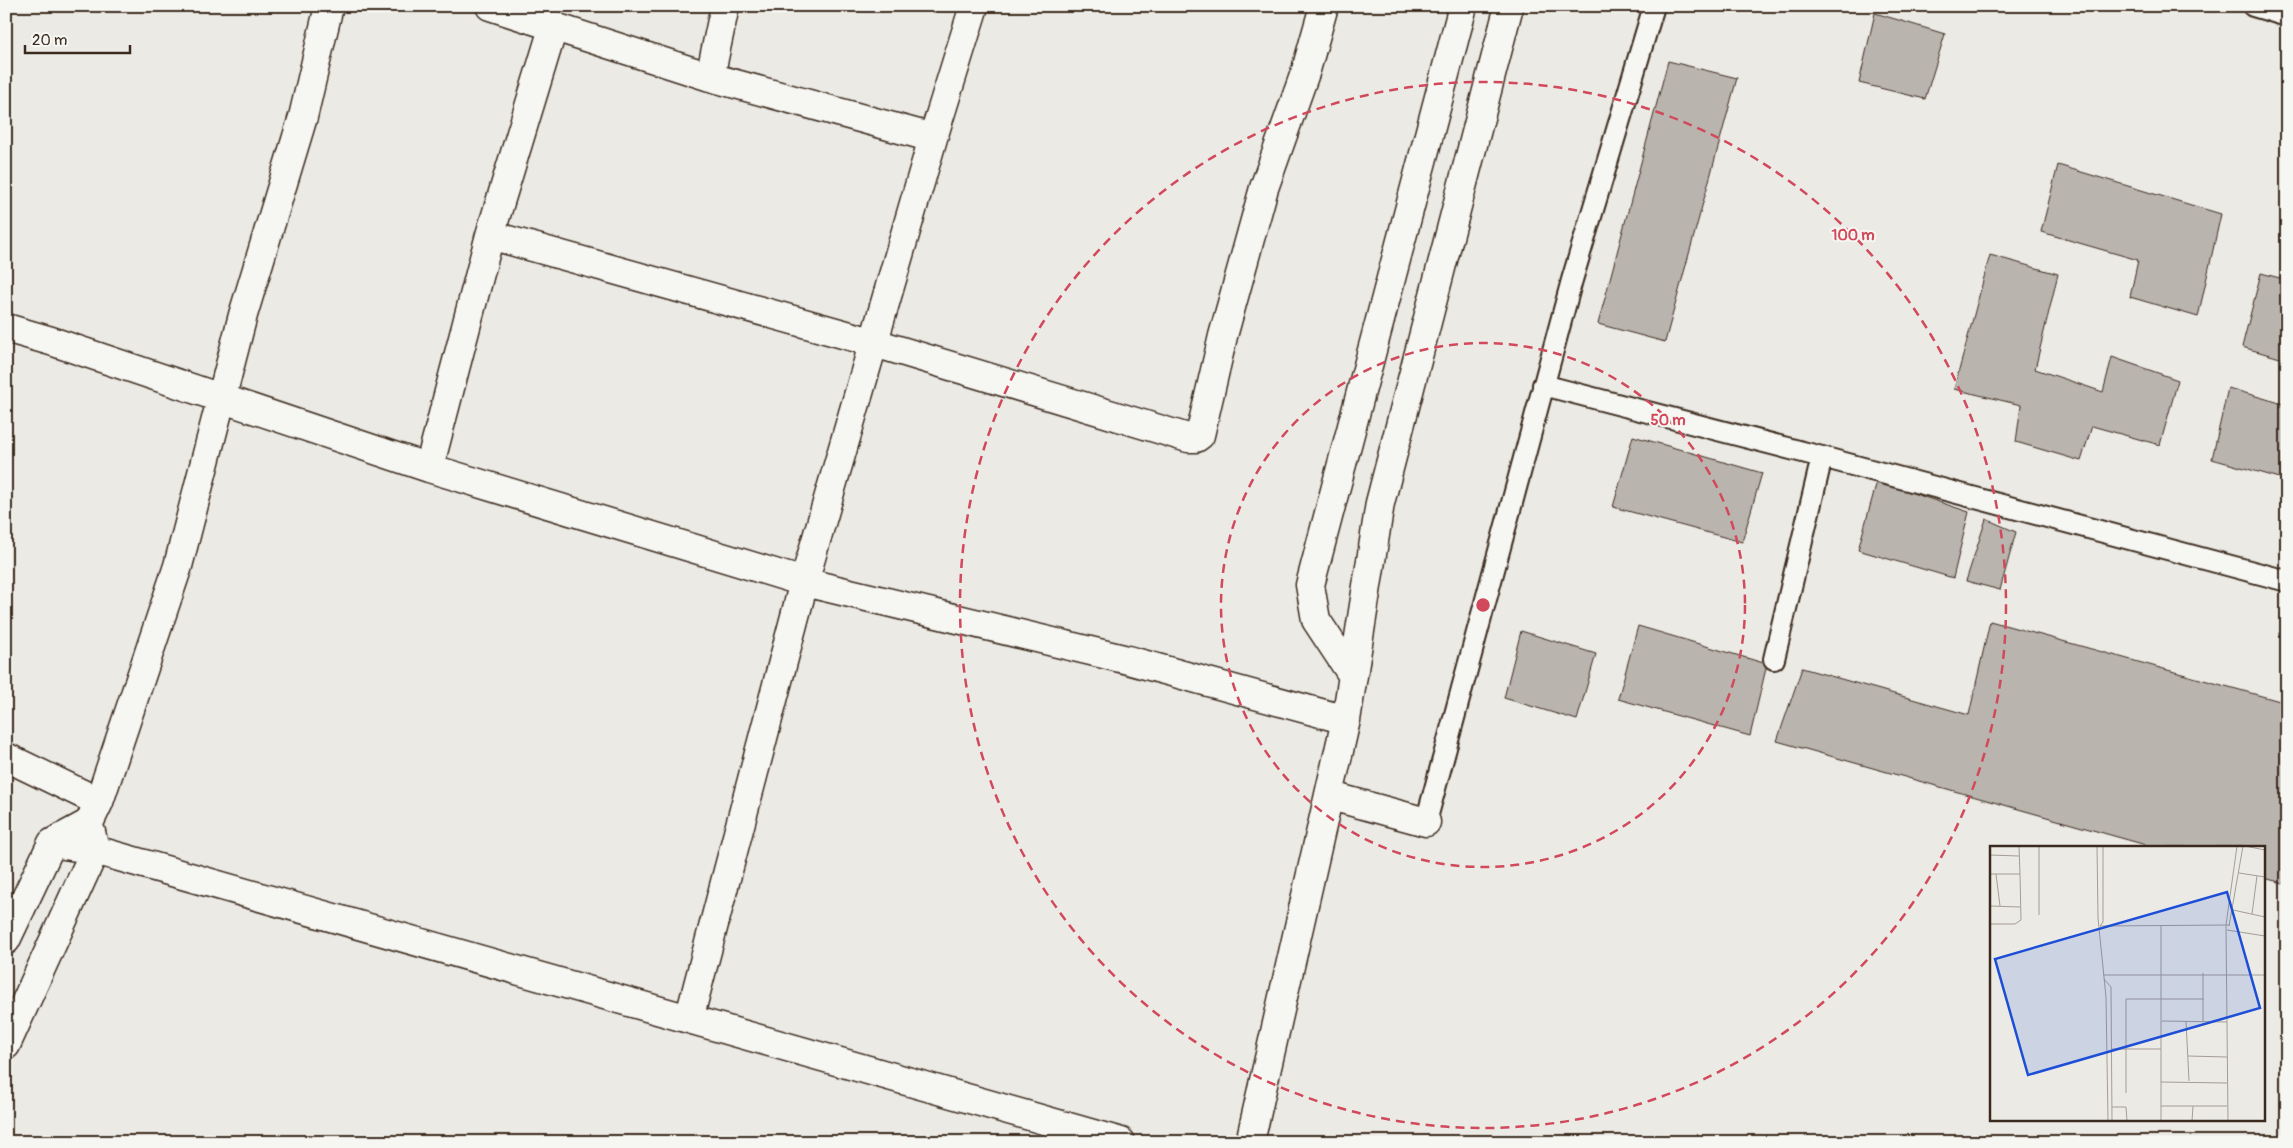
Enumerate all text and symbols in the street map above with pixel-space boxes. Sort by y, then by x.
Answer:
scale bar [25,22,130,54]
text: 20 m [32,31,67,50]
text: 100 m [1832,226,1874,245]
text: 50 m [1651,411,1685,430]
centre of rings [1474,596,1492,614]
inset map [1990,846,2266,1120]

